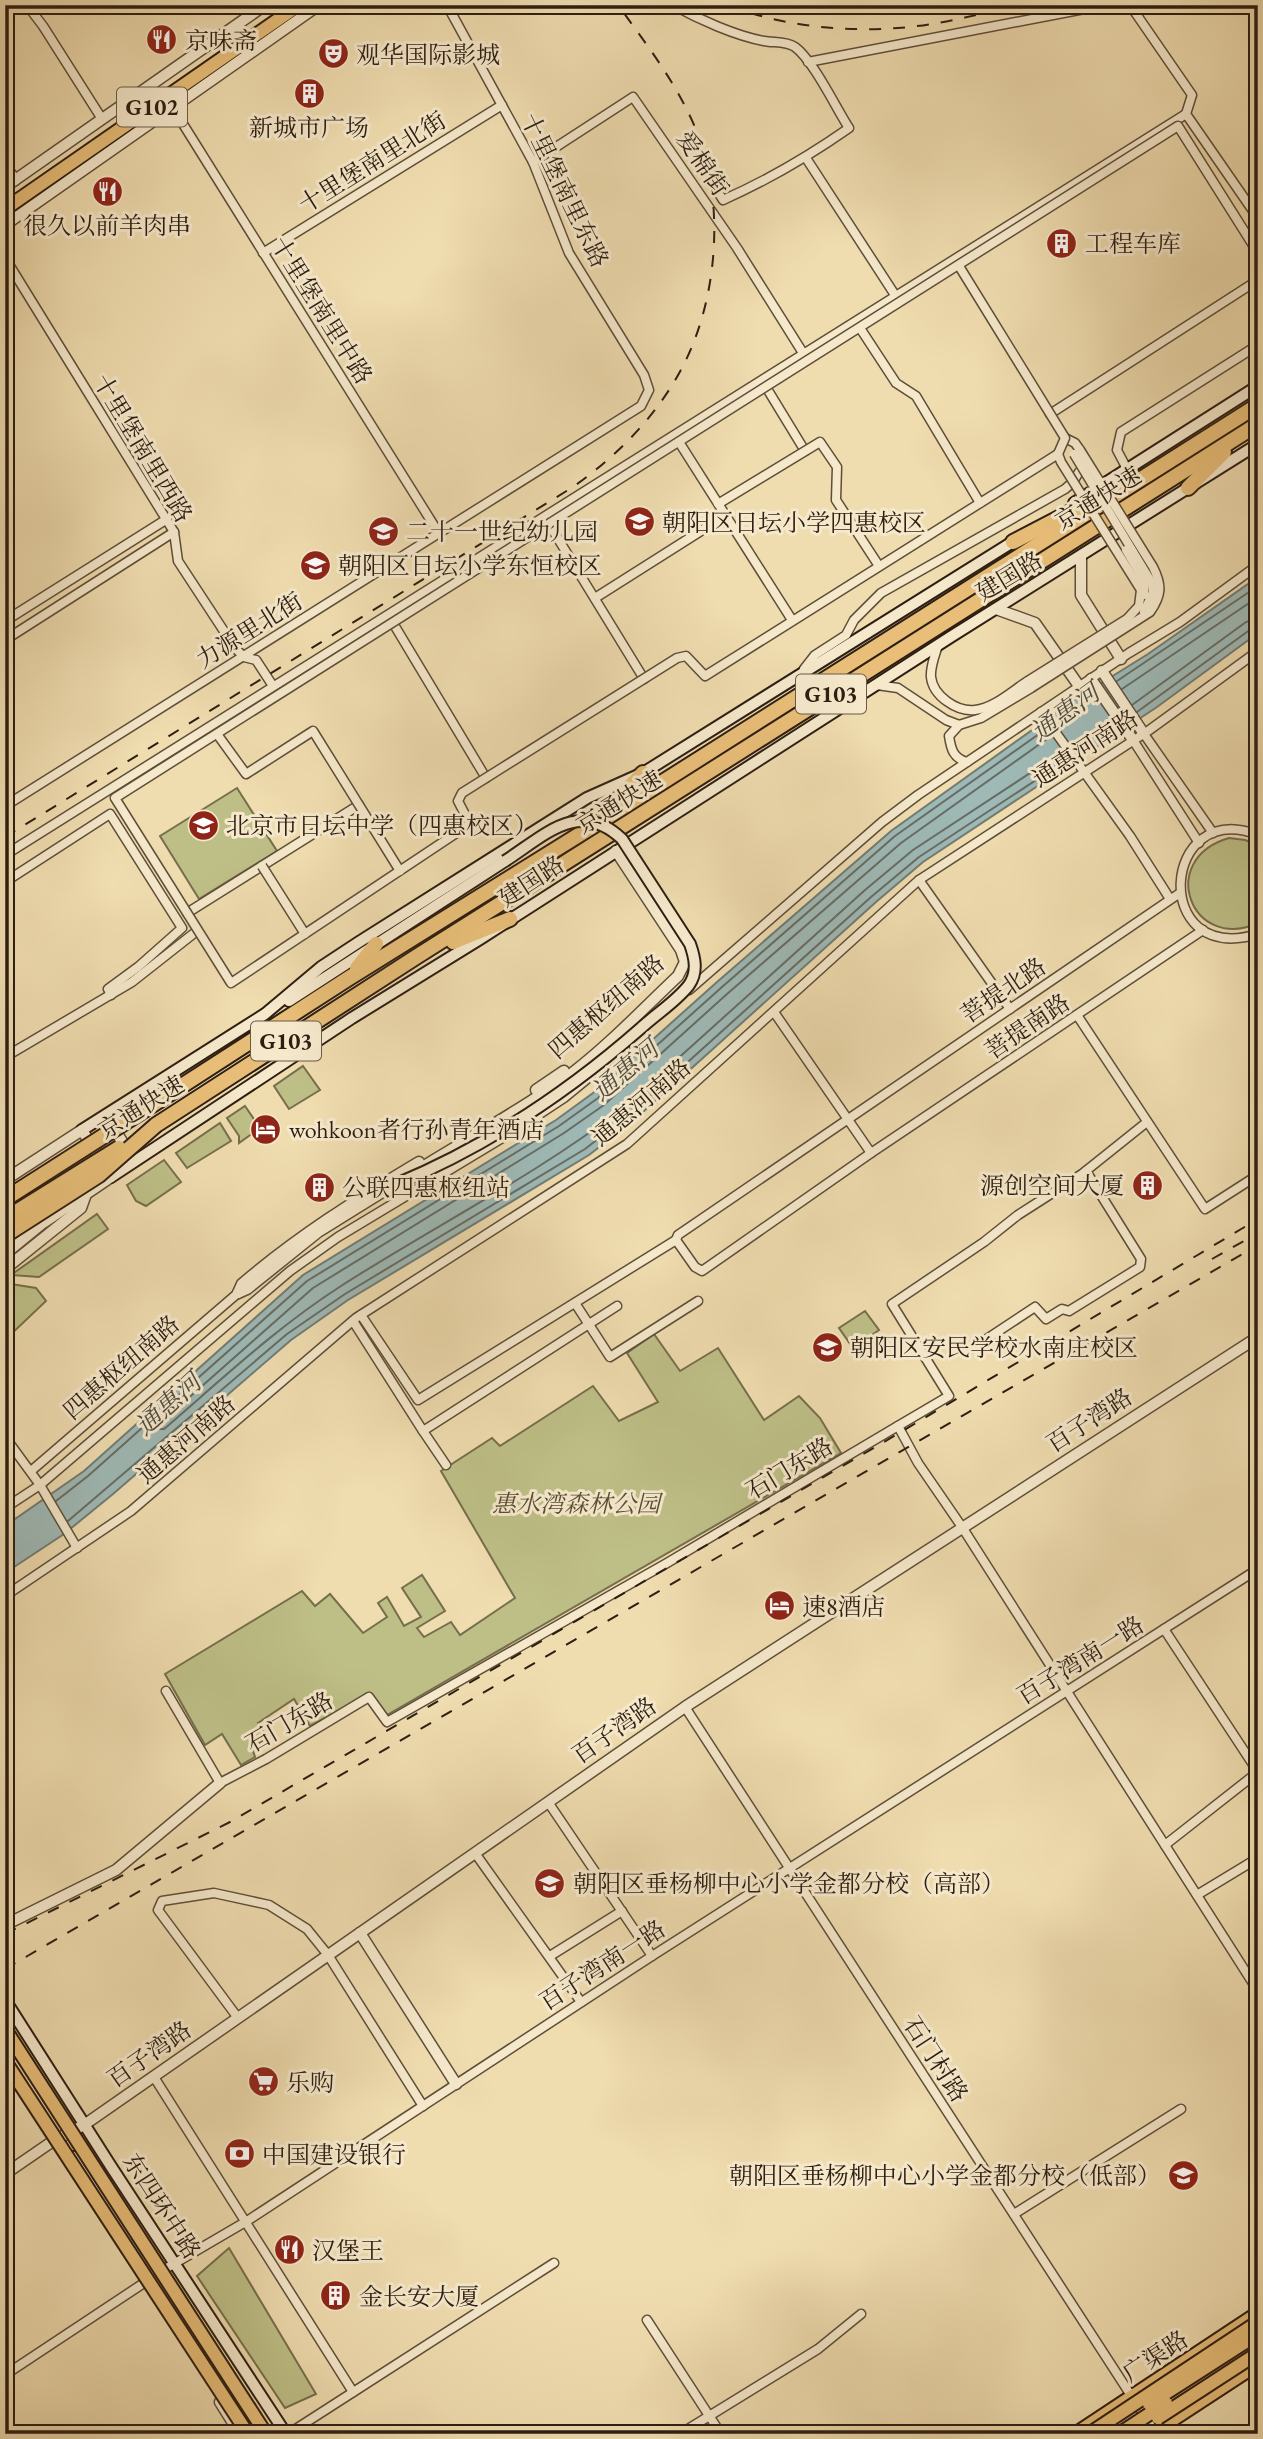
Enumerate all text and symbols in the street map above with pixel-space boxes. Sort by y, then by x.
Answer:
restaurant icon: 京味斋 [145,23,179,57]
place label: 京味斋 [185,25,257,56]
theatre icon: 观华国际影城 [316,37,350,71]
place label: 观华国际影城 [356,39,500,70]
building icon: 新城市广场 [292,76,326,110]
road number: G102 [117,88,187,127]
street label: 十里堡南里北街 [293,104,451,220]
street label: 十里堡南里东路 [514,108,616,272]
place label: 新城市广场 [249,112,369,143]
street label: 爱棉街 [670,124,736,202]
restaurant icon: 很久以前羊肉串 [90,174,124,208]
place label: 很久以前羊肉串 [23,210,191,241]
building icon: 工程车库 [1045,226,1079,260]
place label: 工程车库 [1085,228,1181,259]
street label: 十里堡南里中路 [264,231,380,389]
street label: 十里堡南里西路 [86,368,200,528]
street label: 京通快速 [1049,459,1147,537]
school or university icon: 朝阳区日坛小学四惠校区 [622,505,656,539]
place label: 朝阳区日坛小学四惠校区 [662,507,926,538]
school or university icon: 二十一世纪幼儿园 [366,514,400,548]
place label: 二十一世纪幼儿园 [406,516,598,547]
street label: 建国路 [970,544,1048,608]
school or university icon: 朝阳区日坛小学东恒校区 [298,548,332,582]
place label: 朝阳区日坛小学东恒校区 [338,550,602,581]
street label: 力源里北街 [190,585,308,675]
water label: 通惠河 [1023,673,1110,749]
road number: G103 [796,674,866,714]
street label: 通惠河南路 [1026,702,1144,794]
street label: 京通快速 [570,763,668,841]
school or university icon: 北京市日坛中学（四惠校区） [186,808,220,842]
place label: 北京市日坛中学（四惠校区） [226,810,538,841]
street label: 建国路 [492,848,570,914]
street label: 四惠枢纽南路 [541,947,671,1065]
street label: 菩提北路 [955,950,1051,1030]
street label: 菩提南路 [979,986,1075,1066]
road number: G103 [251,1022,321,1060]
water label: 通惠河 [584,1029,669,1108]
street label: 通惠河南路 [585,1052,697,1152]
street label: 京通快速 [92,1068,190,1146]
hotel icon: wohkoon者行孙青年酒店 [249,1112,283,1146]
place label: wohkoon者行孙青年酒店 [289,1114,544,1145]
building icon: 源创空间大厦 [1130,1168,1164,1202]
building icon: 公联四惠枢纽站 [302,1170,336,1204]
place label: 源创空间大厦 [980,1170,1124,1201]
place label: 公联四惠枢纽站 [342,1172,510,1203]
street label: 四惠枢纽南路 [56,1308,186,1426]
school or university icon: 朝阳区安民学校水南庄校区 [810,1330,844,1364]
place label: 朝阳区安民学校水南庄校区 [850,1332,1138,1363]
water label: 通惠河 [128,1363,211,1443]
street label: 百子湾路 [1040,1381,1138,1459]
street label: 通惠河南路 [131,1388,241,1490]
street label: 石门东路 [740,1430,838,1506]
park label: 惠水湾森林公园 [492,1488,664,1519]
hotel icon: 速8酒店 [762,1589,796,1623]
place label: 速8酒店 [802,1591,886,1622]
street label: 百子湾南一路 [1011,1609,1149,1711]
street label: 石门东路 [240,1685,338,1759]
street label: 百子湾路 [566,1690,662,1770]
school or university icon: 朝阳区垂杨柳中心小学金都分校（高部） [533,1866,567,1900]
place label: 朝阳区垂杨柳中心小学金都分校（高部） [573,1868,1005,1899]
street label: 百子湾南一路 [533,1913,671,2017]
street label: 石门村路 [897,2010,975,2108]
street label: 百子湾路 [101,2014,197,2094]
supermarket icon: 乐购 [246,2065,280,2099]
place label: 乐购 [286,2067,334,2098]
bank icon: 中国建设银行 [222,2137,256,2171]
place label: 中国建设银行 [262,2139,406,2170]
street label: 东四环中路 [116,2147,208,2265]
school or university icon: 朝阳区垂杨柳中心小学金都分校（低部） [1167,2158,1201,2192]
place label: 朝阳区垂杨柳中心小学金都分校（低部） [729,2160,1161,2191]
restaurant icon: 汉堡王 [272,2233,306,2267]
place label: 汉堡王 [312,2235,384,2266]
building icon: 金长安大厦 [319,2279,353,2313]
place label: 金长安大厦 [359,2281,479,2312]
street label: 广渠路 [1116,2323,1194,2389]

